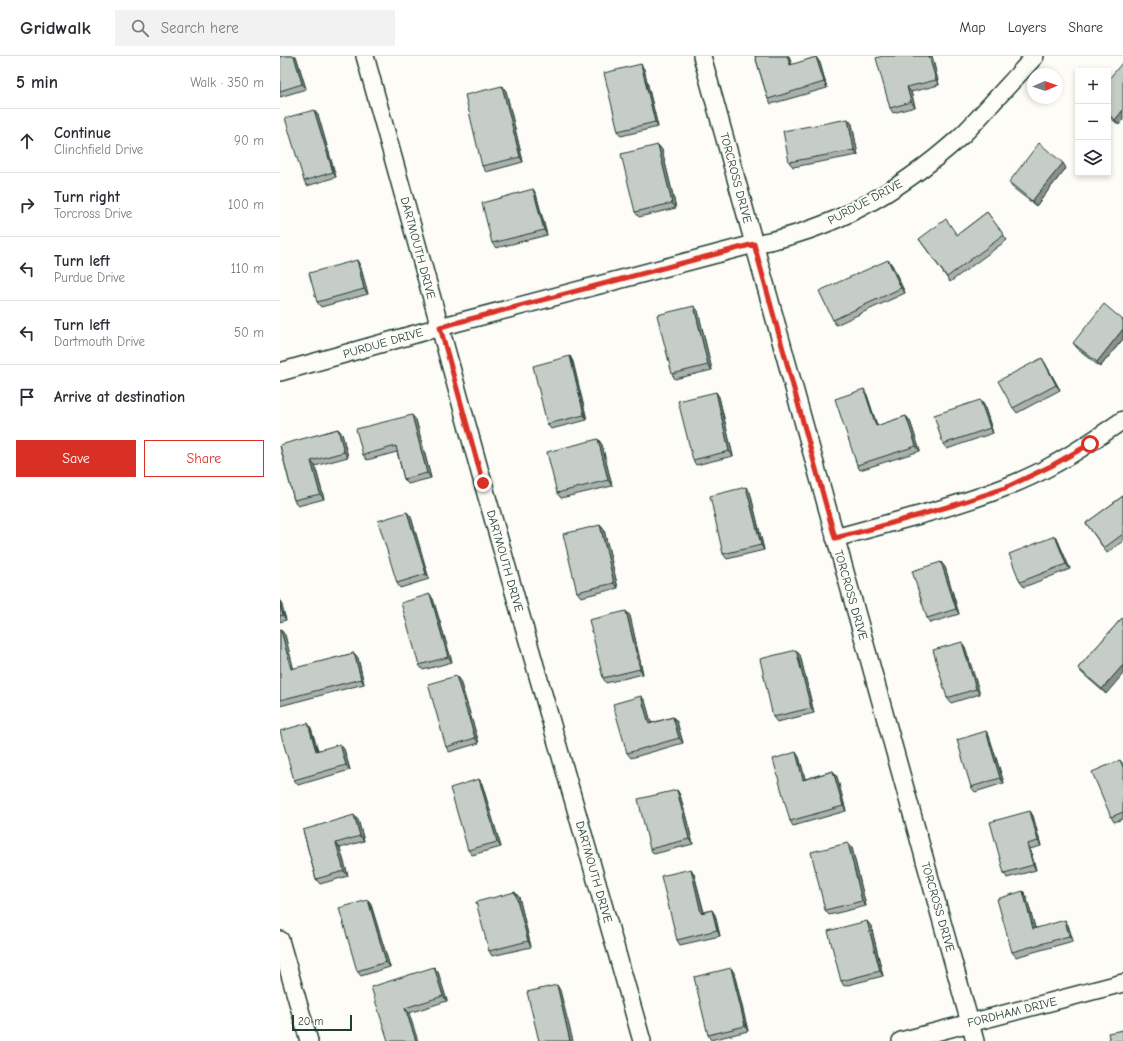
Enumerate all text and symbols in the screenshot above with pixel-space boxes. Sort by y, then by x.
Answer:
search box [115,10,395,46]
text: Gridwalk [20,17,91,39]
icon: search [129,17,151,39]
text: Search here [161,19,239,37]
text: Map [959,19,986,36]
text: Layers [1008,19,1046,36]
text: Share [1068,19,1103,36]
north arrow [1027,68,1063,104]
map controls [1075,68,1111,176]
button: + [1075,68,1111,104]
text: 5 min [16,73,58,92]
text: Walk · 350 m [190,75,264,90]
button: − [1075,104,1111,140]
text: Continue [54,124,111,142]
icon: ahead [16,130,38,152]
street label: TORCROSS DRIVE [717,131,755,225]
text: 90 m [234,133,264,148]
button: layers [1075,140,1111,176]
text: Clinchfield Drive [54,142,143,157]
street label: PURDUE DRIVE [825,176,905,228]
text: Turn right [54,188,120,206]
icon: right [16,194,38,216]
street label: DARTMOUTH DRIVE [398,195,438,301]
text: 100 m [228,197,264,212]
text: Torcross Drive [54,206,132,221]
text: Turn left [54,252,110,270]
icon: left [16,258,38,280]
text: 110 m [231,261,264,276]
text: Purdue Drive [54,270,125,285]
text: Turn left [54,316,110,334]
icon: left [16,322,38,344]
text: 50 m [234,325,264,340]
street label: PURDUE DRIVE [342,325,424,361]
text: Dartmouth Drive [54,334,145,349]
icon: arrive [16,386,38,408]
text: Arrive at destination [54,388,185,406]
route start [1081,435,1099,453]
button: Save [16,440,136,477]
button: Share [144,440,264,477]
route end [474,474,492,492]
street label: DARTMOUTH DRIVE [484,508,526,614]
street label: TORCROSS DRIVE [831,548,871,642]
street label: DARTMOUTH DRIVE [573,819,615,925]
street label: TORCROSS DRIVE [918,860,958,954]
street label: FORDHAM DRIVE [966,994,1058,1030]
scale bar [292,1013,352,1032]
text: 20 m [298,1015,323,1028]

